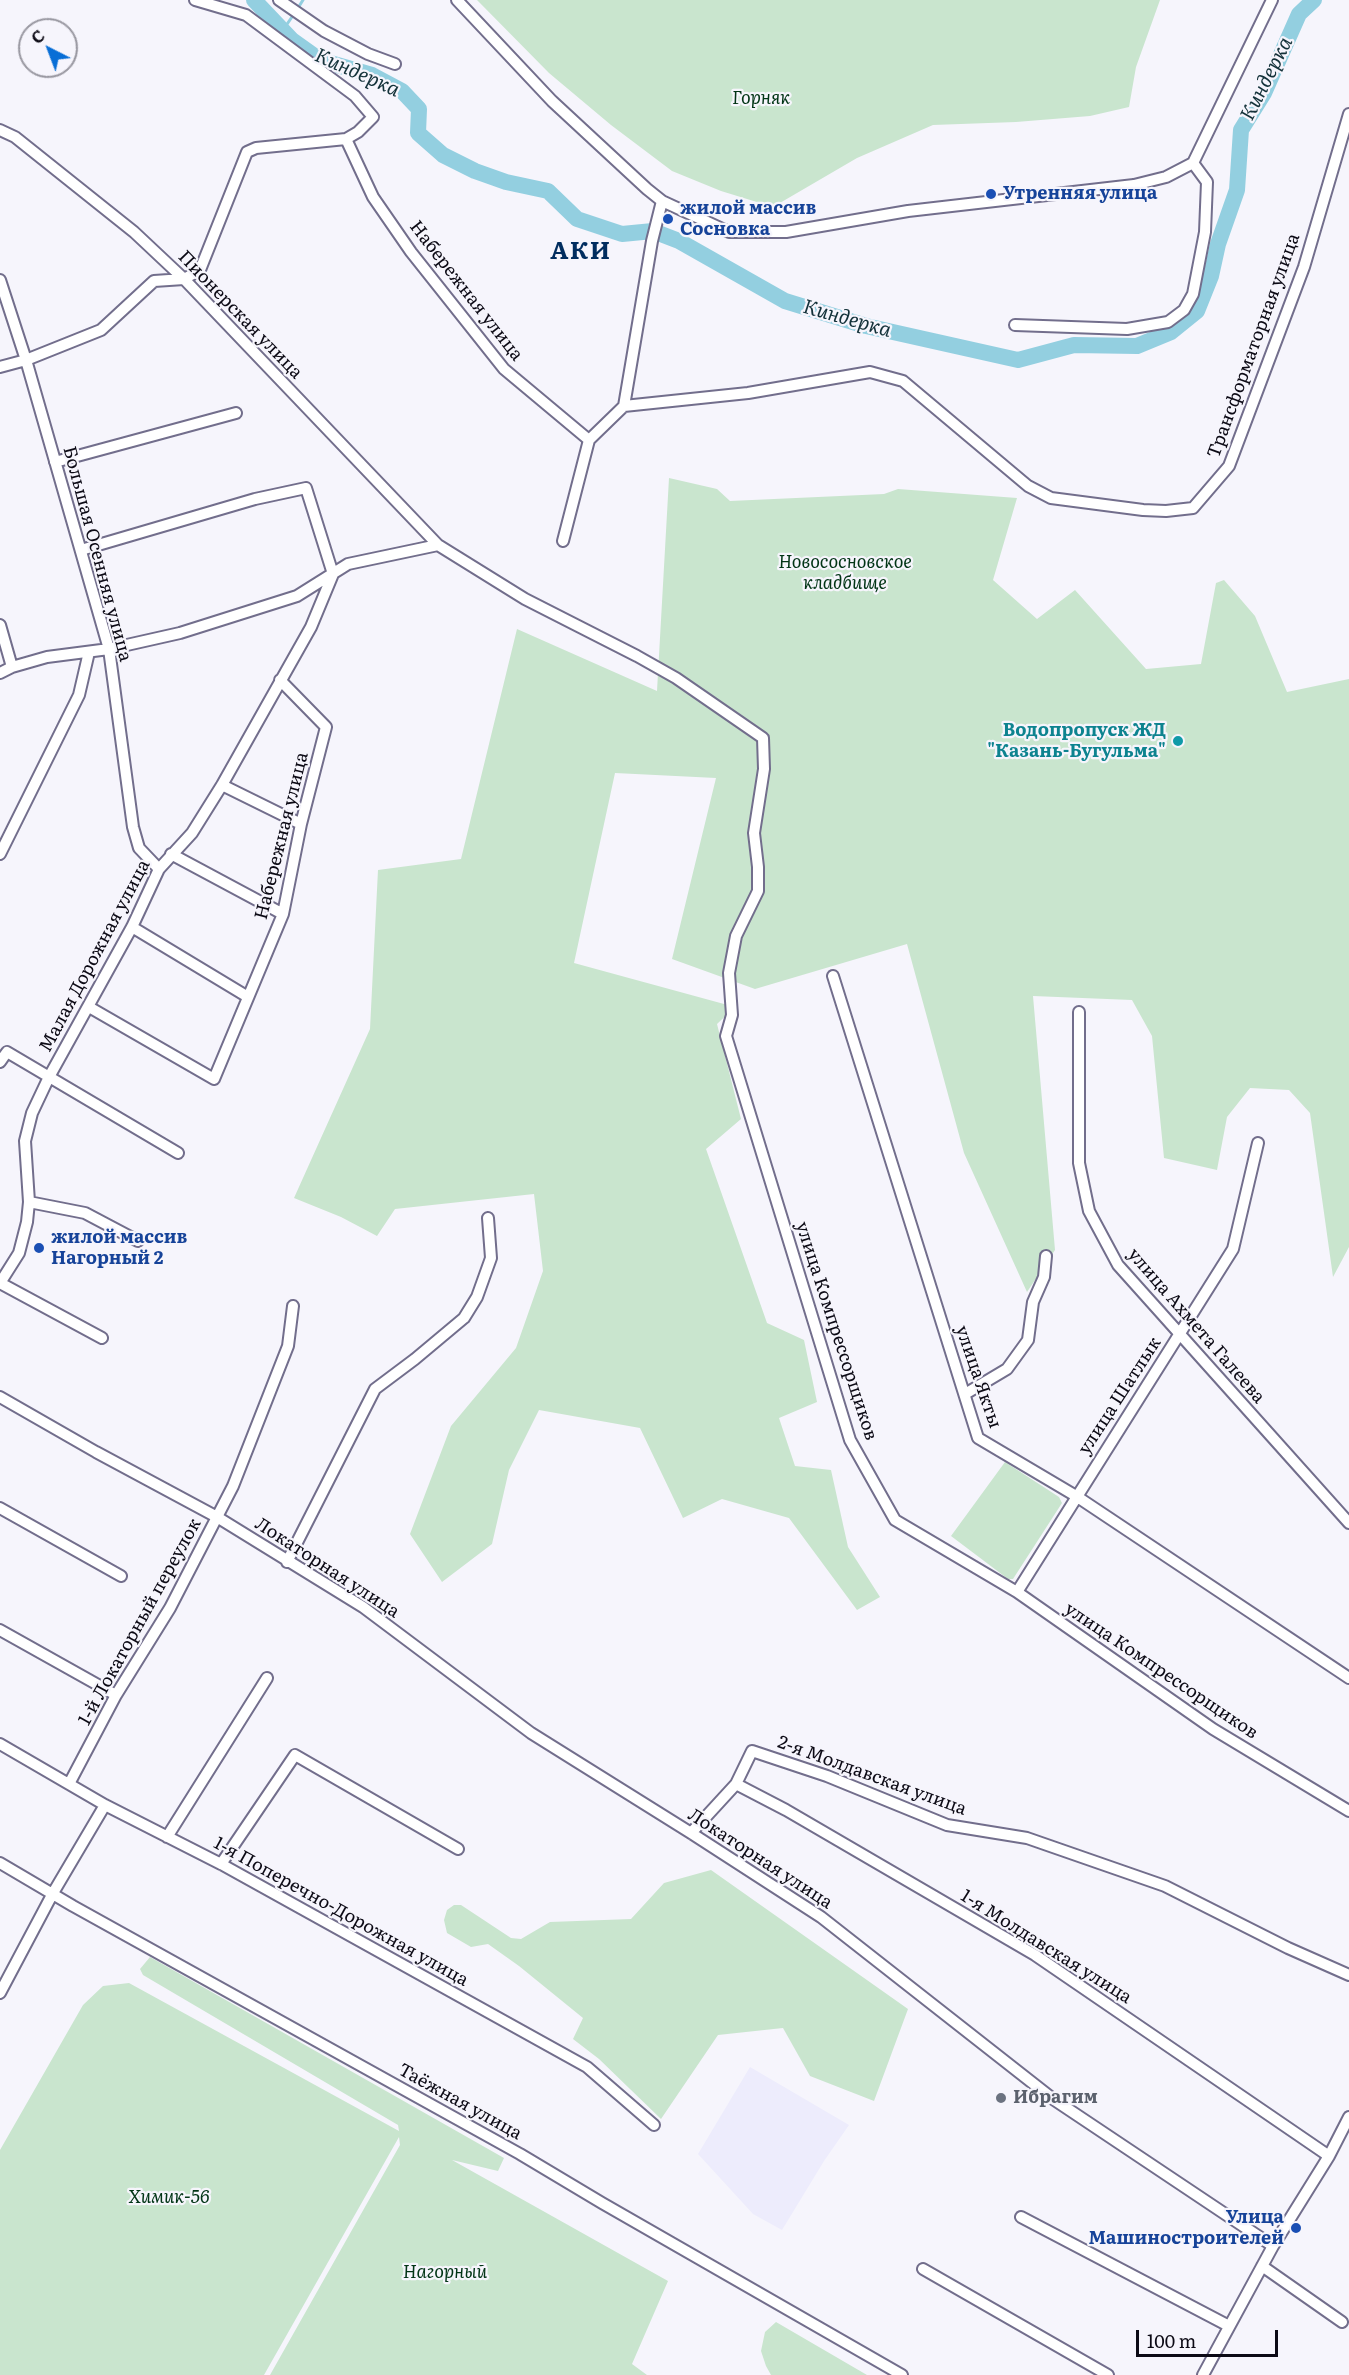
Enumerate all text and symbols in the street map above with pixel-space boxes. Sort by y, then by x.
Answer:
north arrow [18,18,78,78]
text: С [25,23,50,49]
water label: Киндерка [1236,33,1298,125]
water label: Киндерка [311,44,403,102]
park label: Горняк [732,88,790,110]
place label: Утренняя улица [1003,183,1157,205]
marker: Утренняя улица [984,187,998,201]
place label: жилой массив Сосновка [680,198,816,240]
marker: жилой массив Сосновка [661,212,675,226]
street label: Набережная улица [405,217,527,365]
street label: Трансформаторная улица [1203,231,1305,461]
district label: АКИ [550,238,612,266]
street label: Пионерская улица [173,246,307,384]
water label: Киндерка [800,295,894,343]
street label: Большая Осенняя улица [58,444,136,664]
park label: Новососновское кладбище [778,552,912,594]
place label: Водопропуск ЖД "Казань-Бугульма" [987,720,1166,762]
marker: Водопропуск ЖД "Казань-Бугульма" [1171,734,1185,748]
street label: Набережная улица [251,750,313,922]
street label: Малая Дорожная улица [35,856,155,1056]
street label: улица Компрессорщиков [790,1219,882,1443]
place label: жилой массив Нагорный 2 [51,1227,187,1270]
marker: жилой массив Нагорный 2 [32,1241,46,1255]
street label: улица Ахмета Галеева [1123,1244,1269,1408]
street label: улица Якты [950,1323,1006,1431]
street label: улица Шатлык [1074,1333,1166,1459]
street label: Локаторная улица [251,1513,403,1623]
street label: 1-й Локаторный переулок [74,1515,206,1729]
street label: улица Компрессорщиков [1060,1598,1262,1744]
street label: 2-я Молдавская улица [775,1732,969,1820]
street label: Локаторная улица [684,1804,836,1914]
street label: 1-я Поперечно-Дорожная улица [210,1833,472,1991]
street label: 1-я Молдавская улица [956,1885,1136,2009]
street label: Таёжная улица [394,2059,526,2145]
place label: Ибрагим [1013,2087,1098,2109]
marker: Ибрагим [994,2091,1008,2105]
park label: Химик-56 [128,2187,210,2209]
place label: Улица Машиностроителей [1088,2207,1284,2250]
marker: Улица Машиностроителей [1289,2221,1303,2235]
park label: Нагорный [403,2262,487,2284]
scale bar [1139,2318,1282,2356]
text: 100 m [1147,2327,1196,2354]

